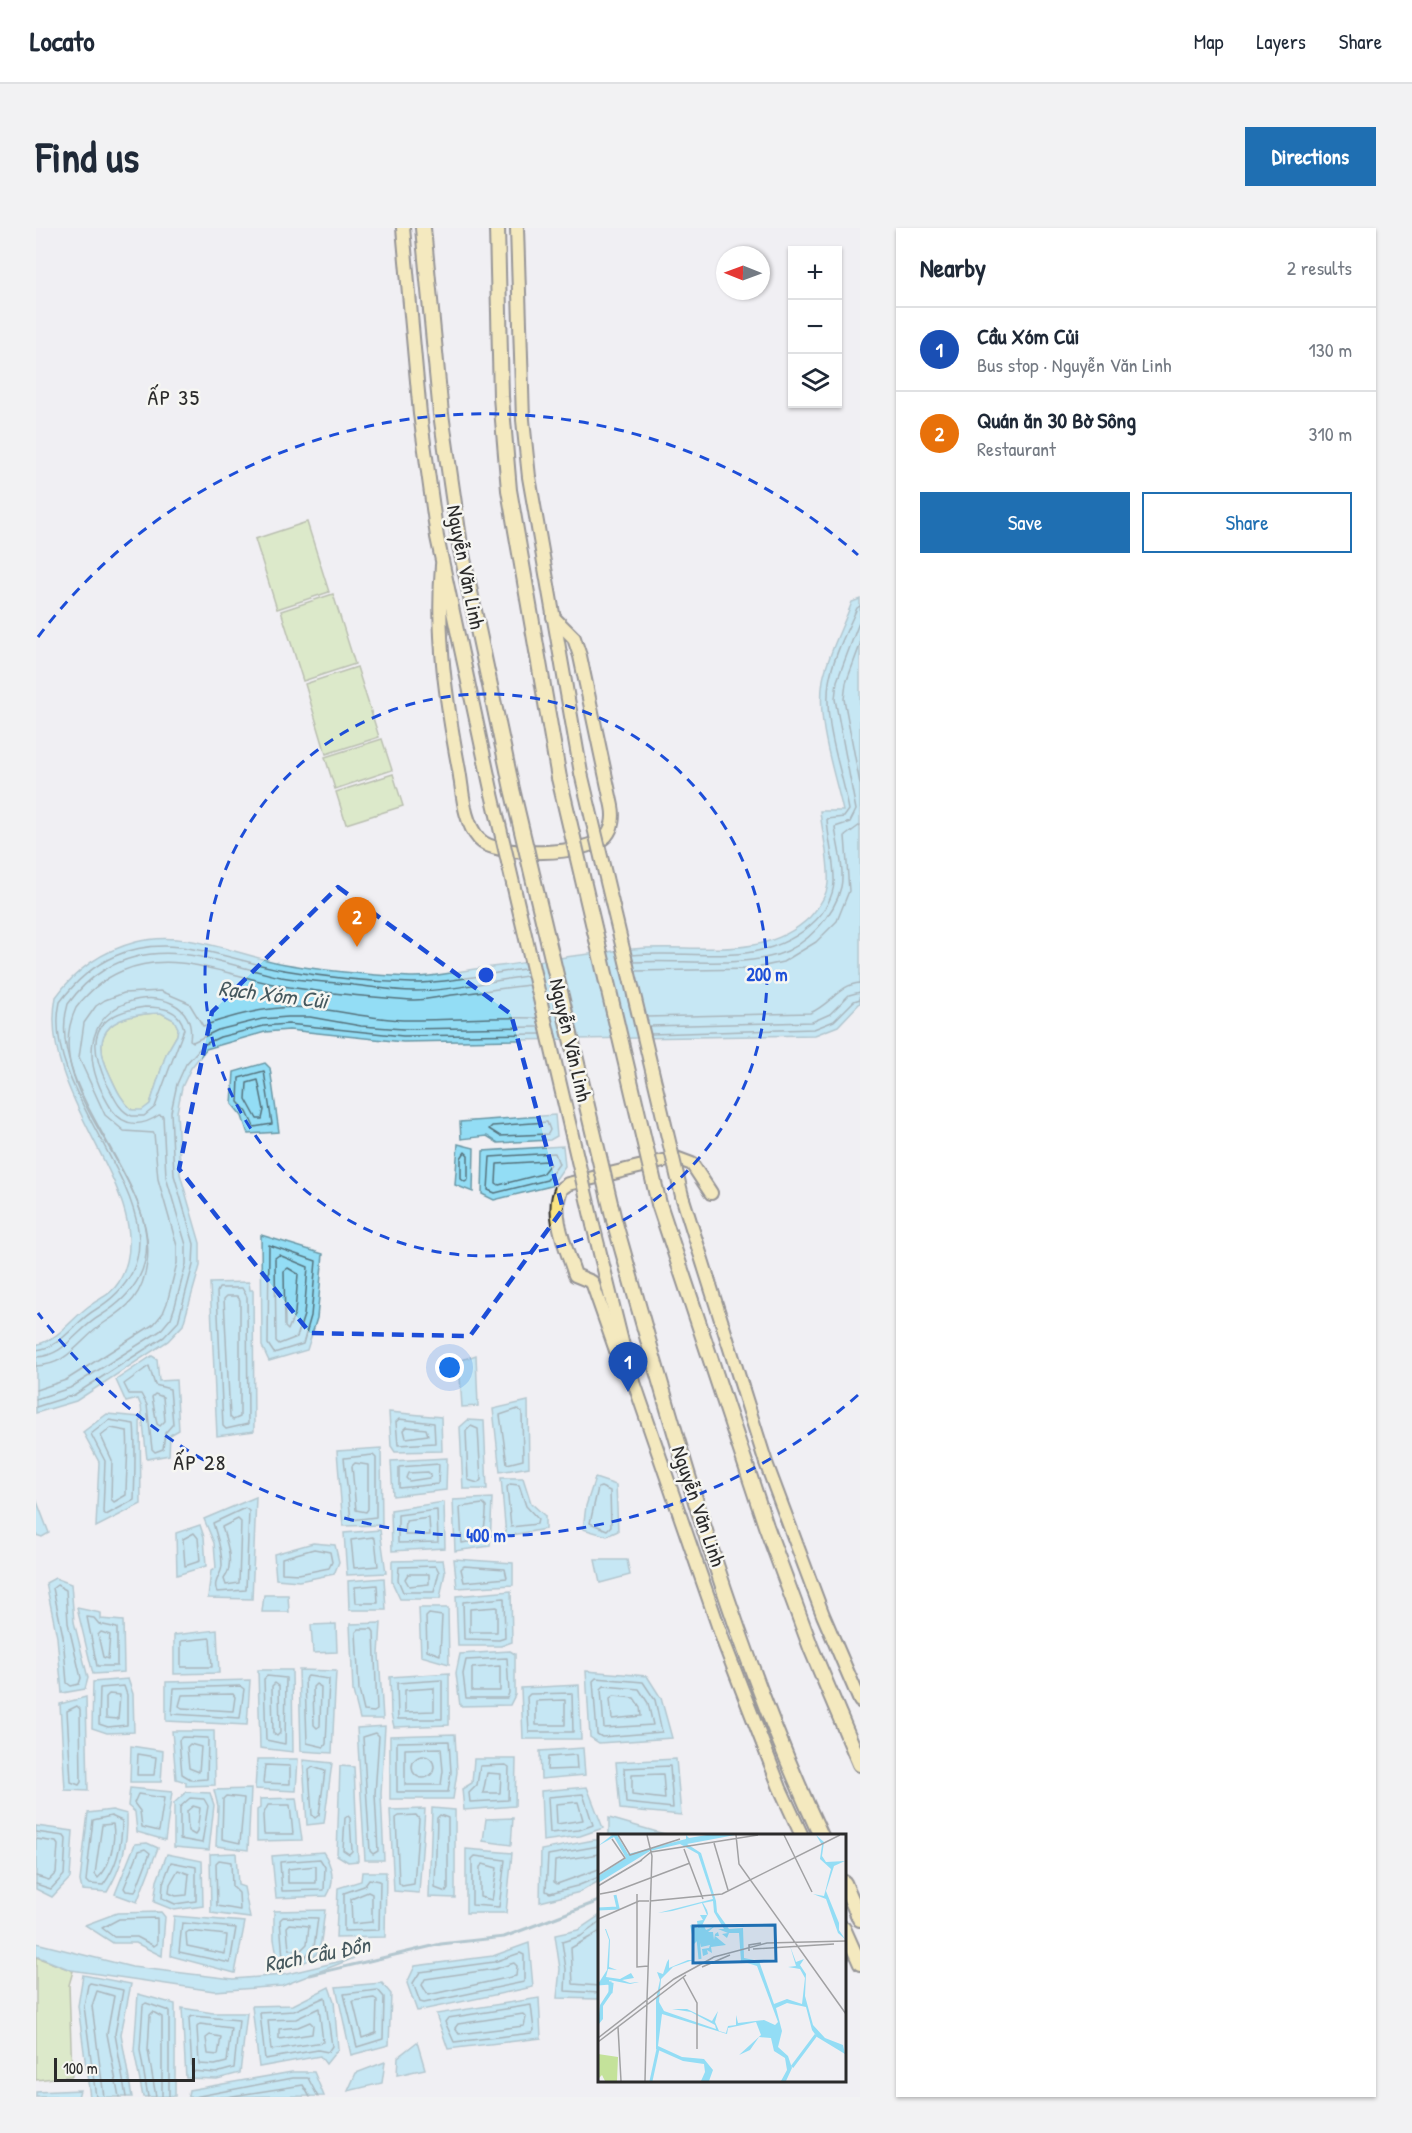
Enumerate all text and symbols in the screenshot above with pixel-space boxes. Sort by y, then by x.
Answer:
text: Locato [30,22,94,60]
text: Map [1194,27,1223,56]
text: Layers [1256,27,1306,56]
text: Share [1339,27,1382,56]
button: Directions [1245,127,1376,186]
text: Find us [36,128,139,185]
north arrow [716,246,770,300]
map controls [788,246,842,408]
button: + [788,246,842,300]
text: Nearby [920,250,986,285]
text: 2 results [1287,254,1352,281]
button: − [788,300,842,354]
text: Cầu Xóm Củi [977,321,1079,351]
text: 1 [936,336,943,363]
text: 130 m [1309,336,1352,363]
text: Bus stop · Nguyễn Văn Linh [977,351,1172,378]
button: layers [788,354,842,408]
district label: ẤP 35 [147,382,201,412]
text: Quán ăn 30 Bờ Sông [977,405,1136,435]
text: 2 [935,420,944,447]
text: 310 m [1309,420,1352,447]
text: Restaurant [977,435,1056,462]
button: Save [920,492,1130,553]
button: Share [1142,492,1352,553]
street label: Nguyễn Văn Linh [440,503,492,632]
pin: 2 [338,898,376,947]
text: 200 m [747,962,787,987]
centre of rings [476,965,496,985]
water label: Rạch Xóm Củi [217,972,331,1016]
street label: Nguyễn Văn Linh [543,976,599,1105]
pin: 1 [608,1342,648,1392]
your location [435,1353,464,1382]
street label: Nguyễn Văn Linh [665,1442,733,1570]
district label: ẤP 28 [173,1447,227,1477]
text: 400 m [466,1523,506,1548]
inset map [598,1834,845,2082]
water label: Rạch Cầu Đồn [262,1929,374,1979]
scale bar [54,2055,195,2082]
text: 100 m [63,2057,98,2079]

